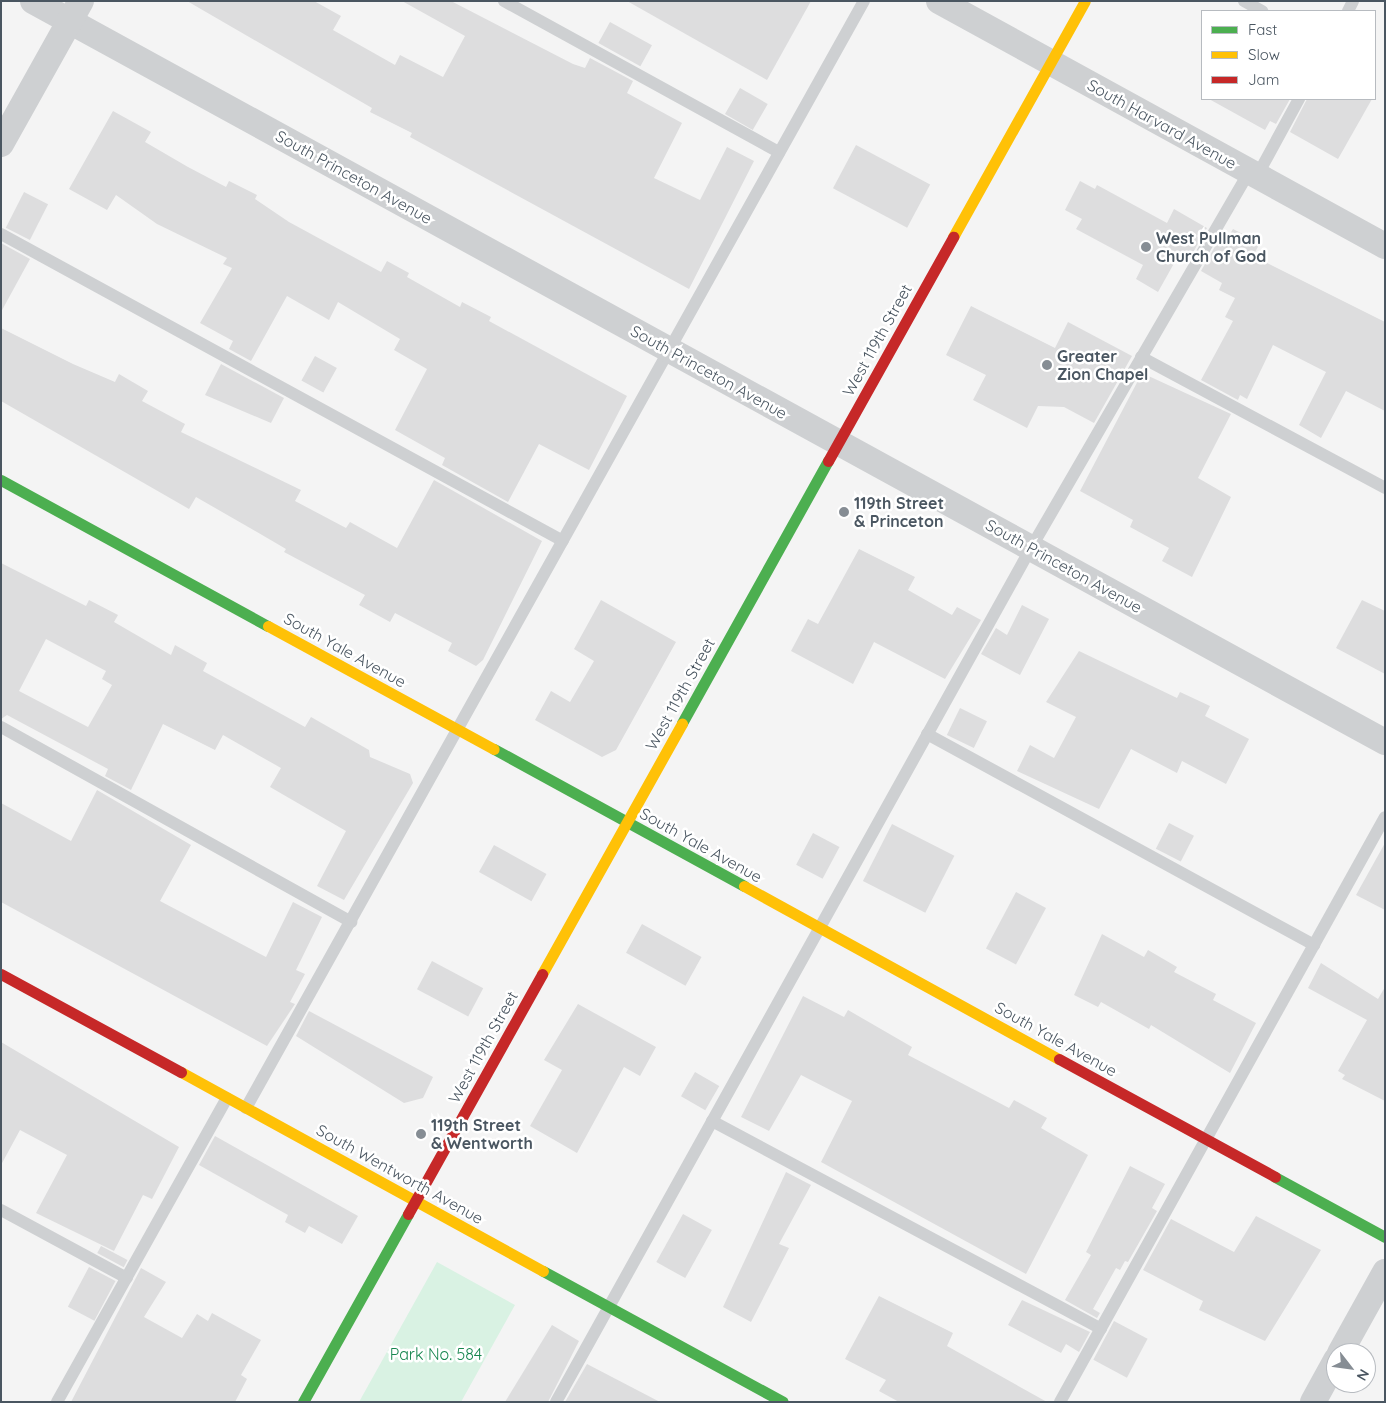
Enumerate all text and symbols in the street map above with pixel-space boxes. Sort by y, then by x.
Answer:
legend [1201,10,1376,100]
text: Fast [1248,20,1277,39]
text: Slow [1248,45,1280,64]
text: Jam [1248,70,1279,89]
street label: South Harvard Avenue [1084,75,1240,173]
street label: South Princeton Avenue [273,126,435,228]
place label: West Pullman Church of God [1156,228,1266,266]
marker: West Pullman Church of God [1140,241,1152,253]
street label: West 119th Street [838,281,916,399]
street label: South Princeton Avenue [628,321,790,423]
place label: Greater Zion Chapel [1057,346,1148,384]
marker: Greater Zion Chapel [1041,359,1053,371]
place label: 119th Street & Princeton [854,493,944,531]
marker: 119th Street & Princeton [838,506,850,518]
street label: South Princeton Avenue [983,515,1145,617]
street label: South Yale Avenue [281,609,409,691]
street label: West 119th Street [641,635,719,753]
street label: South Yale Avenue [637,804,765,886]
street label: West 119th Street [444,988,522,1106]
street label: South Yale Avenue [992,998,1120,1080]
place label: 119th Street & Wentworth [431,1115,533,1153]
street label: South Wentworth Avenue [313,1120,487,1228]
marker: 119th Street & Wentworth [415,1128,427,1140]
north arrow [1326,1343,1376,1393]
park label: Park No. 584 [390,1344,482,1364]
text: N [1353,1366,1373,1384]

